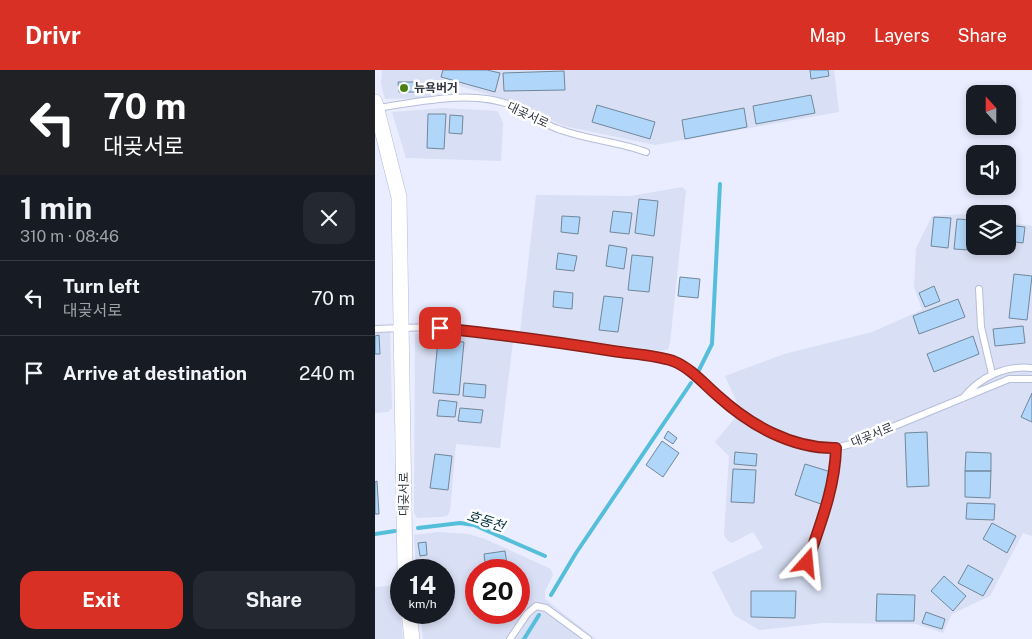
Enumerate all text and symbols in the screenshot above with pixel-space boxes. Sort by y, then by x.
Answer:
text: Drivr [25,21,81,49]
text: Map [810,25,846,46]
text: Layers [874,25,930,46]
text: Share [958,25,1007,46]
place label: 뉴욕버거 [414,81,458,95]
marker: 뉴욕버거 [398,82,410,94]
north arrow [966,85,1016,135]
map controls [966,85,1016,255]
text: 70 m [103,86,186,127]
icon: left [20,90,85,155]
street label: 대곶서로 [505,99,551,131]
text: 대곶서로 [103,133,184,159]
button: sound [966,145,1016,195]
text: 1 min [20,190,92,226]
button: close [303,192,355,244]
button: layers [966,205,1016,255]
text: 310 m · 08:46 [20,227,119,246]
text: Turn left [63,275,140,297]
icon: left [20,284,48,312]
text: 70 m [311,287,355,309]
text: 대곶서로 [63,301,122,320]
pin [419,307,461,349]
icon: arrive [426,314,454,342]
icon: arrive [20,359,48,387]
text: Arrive at destination [63,362,247,384]
text: 240 m [299,362,355,384]
street label: 대곶서로 [849,420,895,450]
street label: 대곶서로 [397,472,411,516]
water label: 호동천 [465,507,508,535]
position arrow [780,536,832,588]
speed limit sign: 20 [465,559,530,624]
text: 14 [409,570,436,600]
button: Exit [20,571,183,629]
button: Share [193,571,355,629]
text: km/h [408,597,437,611]

